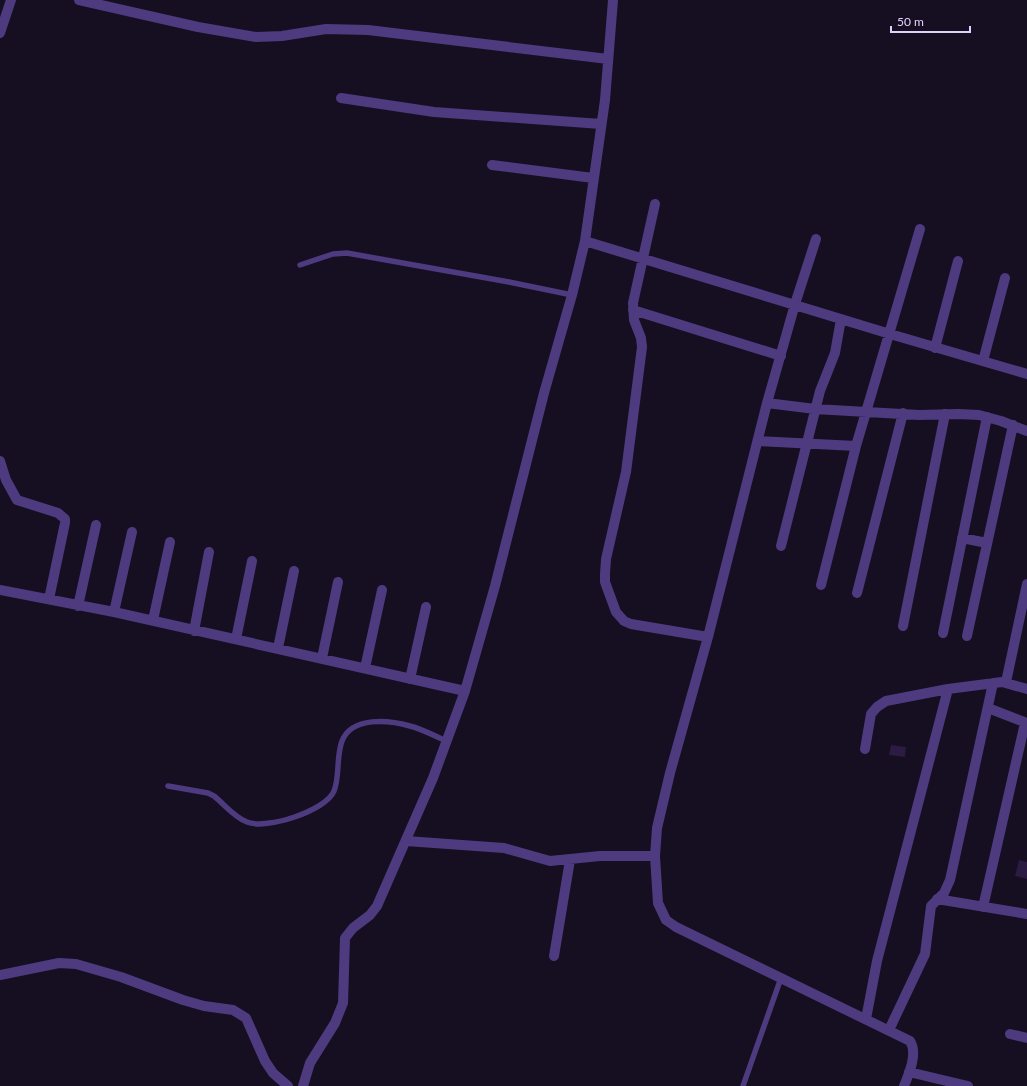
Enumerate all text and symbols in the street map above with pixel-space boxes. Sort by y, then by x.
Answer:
scale bar [891,8,970,34]
text: 50 m [897,14,924,29]

